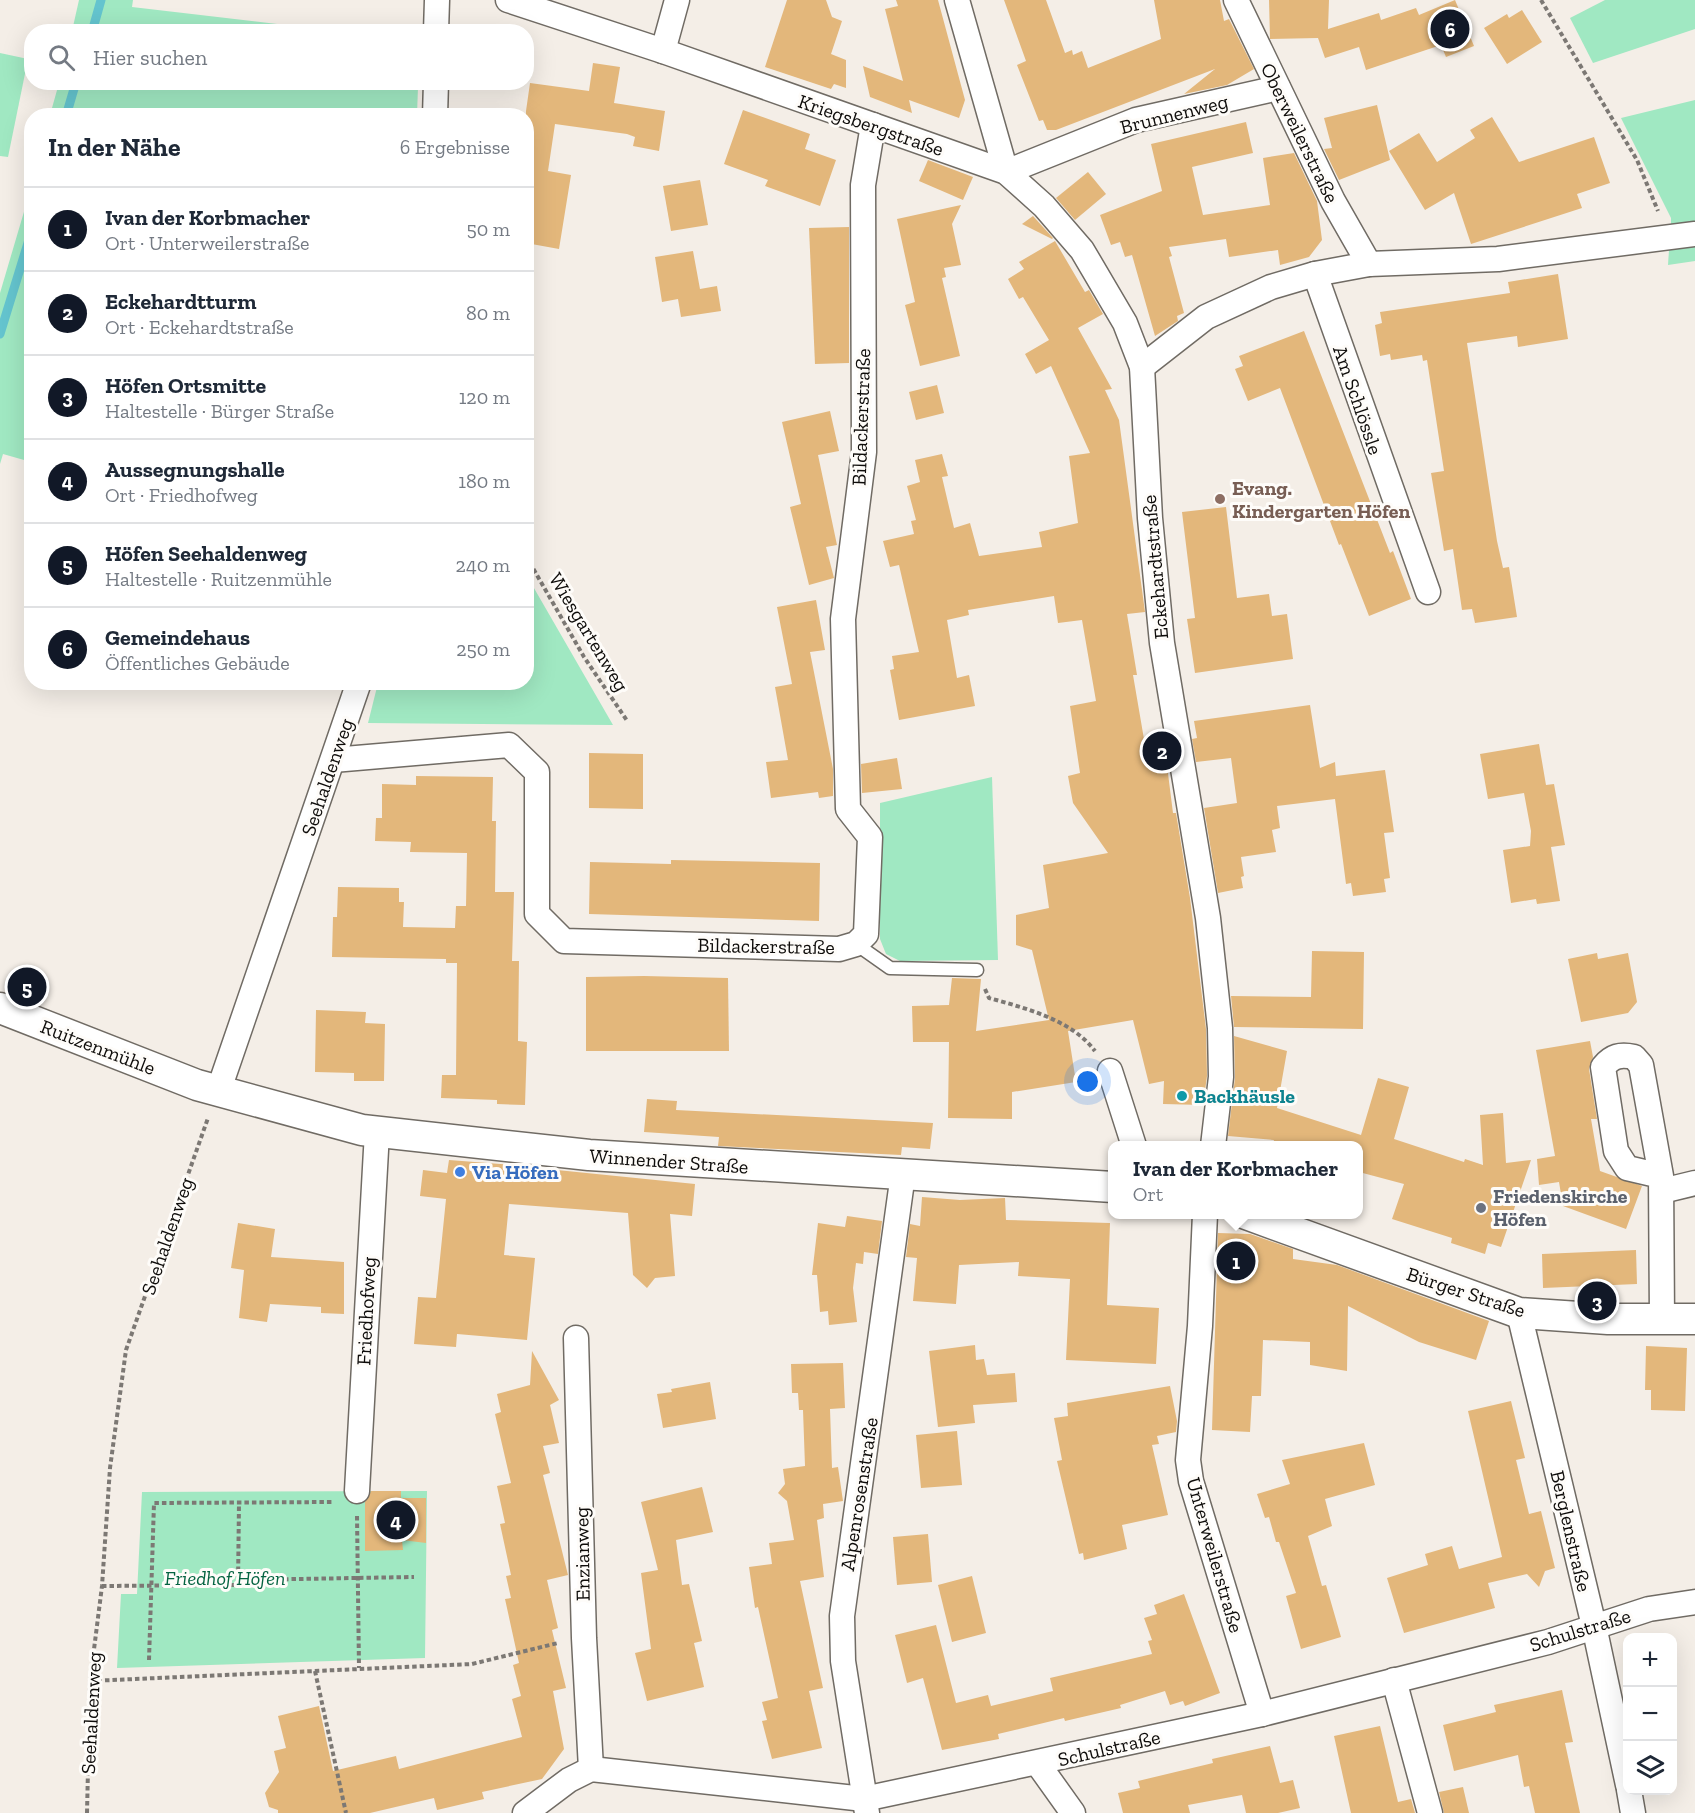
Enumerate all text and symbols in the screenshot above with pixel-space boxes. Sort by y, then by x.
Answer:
pin: 6 [1430,6,1470,51]
search box [24,24,534,90]
icon: search [45,41,78,74]
text: Hier suchen [93,44,207,71]
street label: Oberweilerstraße [1256,59,1344,207]
street label: Kriegsbergstraße [795,89,947,161]
street label: Brunnenweg [1117,89,1231,139]
text: In der Nähe [48,131,180,163]
text: 6 Ergebnisse [400,135,510,159]
text: Ivan der Korbmacher [105,204,310,231]
text: 1 [63,217,72,241]
text: 50 m [466,217,510,241]
text: Ort · Unterweilerstraße [105,231,309,255]
text: Eckehardtturm [105,288,257,315]
text: 2 [62,301,73,325]
text: 80 m [466,301,510,325]
text: Ort · Eckehardtstraße [105,315,294,339]
street label: Am Schlössle [1328,342,1388,458]
street label: Bildackerstraße [847,348,875,486]
text: Höfen Ortsmitte [105,372,266,399]
text: 3 [62,385,73,409]
text: 120 m [459,385,510,409]
text: Haltestelle · Bürger Straße [105,399,334,423]
text: Aussegnungshalle [105,456,285,483]
text: 4 [62,469,73,493]
text: 180 m [458,469,510,493]
place label: Evang. Kindergarten Höfen [1232,476,1410,523]
text: Ort · Friedhofweg [105,483,258,507]
marker: Evang. Kindergarten Höfen [1213,492,1227,506]
street label: Eckehardtstraße [1137,494,1173,640]
text: Höfen Seehaldenweg [105,540,307,567]
text: 5 [62,553,73,577]
text: 240 m [456,553,510,577]
text: Haltestelle · Ruitzenmühle [105,567,332,591]
street label: Wiesgartenweg [544,568,634,696]
text: Gemeindehaus [105,624,250,651]
text: 6 [62,637,73,661]
text: 250 m [456,637,510,661]
text: Öffentliches Gebäude [105,651,290,675]
street label: Seehaldenweg [296,715,358,839]
pin: 2 [1142,728,1182,774]
street label: Bildackerstraße [697,933,835,959]
pin: 5 [8,964,46,1010]
street label: Ruitzenmühle [37,1014,159,1080]
your location [1073,1067,1102,1096]
place label: Backhäusle [1194,1084,1295,1108]
marker: Backhäusle [1175,1089,1189,1103]
popup [1108,1141,1363,1219]
street label: Winnender Straße [589,1143,749,1179]
text: Ivan der Korbmacher [1133,1155,1338,1182]
place label: Via Höfen [472,1160,559,1184]
marker: Via Höfen [453,1165,467,1179]
street label: Seehaldenweg [136,1174,198,1298]
text: Ort [1133,1182,1163,1206]
place label: Friedenskirche Höfen [1493,1184,1628,1231]
marker: Friedenskirche Höfen [1474,1201,1488,1215]
pin: 1 [1216,1238,1256,1284]
street label: Friedhofweg [351,1256,381,1366]
street label: Bürger Straße [1404,1262,1528,1322]
pin: 3 [1578,1278,1616,1324]
street label: Alpenrosenstraße [835,1416,883,1572]
street label: Berglenstraße [1545,1468,1597,1594]
street label: Unterweilerstraße [1181,1475,1249,1635]
pin: 4 [376,1498,416,1543]
street label: Enzianweg [569,1507,595,1601]
park label: Friedhof Höfen [165,1566,285,1590]
street label: Schulstraße [1527,1603,1633,1657]
map controls [1623,1633,1677,1795]
button: + [1623,1633,1677,1687]
street label: Seehaldenweg [76,1651,106,1775]
button: − [1623,1687,1677,1741]
street label: Schulstraße [1055,1725,1163,1771]
button: layers [1623,1741,1677,1795]

